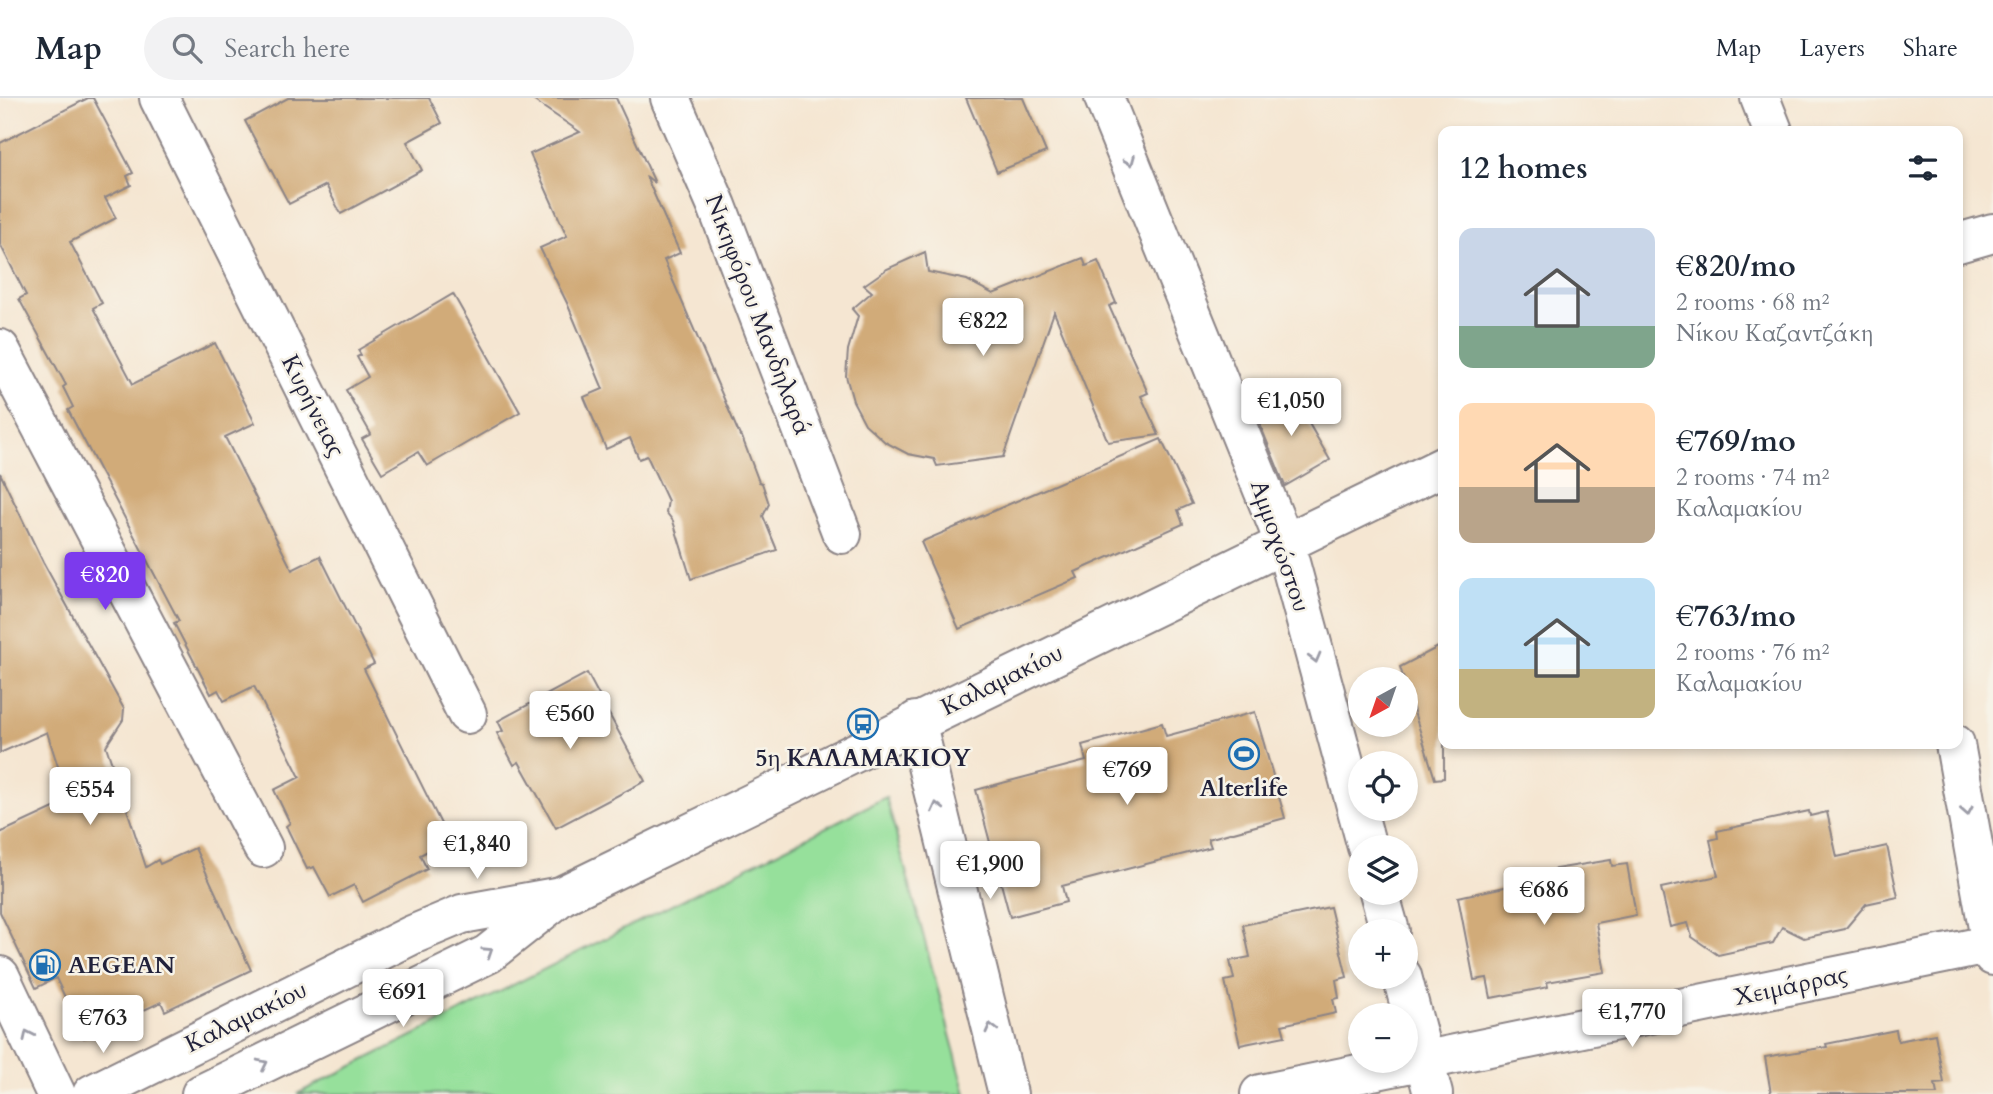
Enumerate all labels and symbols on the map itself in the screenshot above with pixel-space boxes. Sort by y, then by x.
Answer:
one-way arrow [1121,155,1135,167]
street label: Νικηφόρου Μανδηλαρά [697,190,819,440]
pin: €822 [942,299,1024,358]
street label: Κυρήνειας [273,349,353,463]
pin: €1,050 [1234,378,1348,438]
street label: Αμμοχώστου [1242,476,1318,616]
pin: €820 [64,552,146,612]
street label: Καλαμακίου [935,636,1069,724]
one-way arrow [1307,651,1321,663]
north arrow [1348,667,1418,737]
pin: €560 [529,692,611,751]
bus stop icon: 5η ΚΑΛΑΜΑΚΙΟΥ [846,707,880,741]
sports icon: Alterlife [1227,737,1261,771]
place label: 5η ΚΑΛΑΜΑΚΙΟΥ [755,742,972,775]
pin: €769 [1086,748,1168,807]
pin: €554 [49,768,131,827]
place label: Alterlife [1200,772,1288,805]
one-way arrow [930,801,945,813]
one-way arrow [1959,805,1974,817]
pin: €1,840 [420,822,534,881]
pin: €1,900 [933,842,1047,901]
pin: €686 [1503,868,1585,927]
fuel station icon: AEGEAN [28,948,62,982]
one-way arrow [480,948,493,961]
place label: AEGEAN [68,949,175,982]
street label: Χειμάρρας [1731,958,1851,1014]
pin: €691 [362,970,444,1029]
street label: Καλαμακίου [179,973,313,1061]
pin: €1,770 [1575,990,1689,1049]
pin: €763 [62,996,144,1055]
one-way arrow [985,1022,999,1034]
one-way arrow [22,1030,36,1042]
one-way arrow [255,1058,268,1072]

